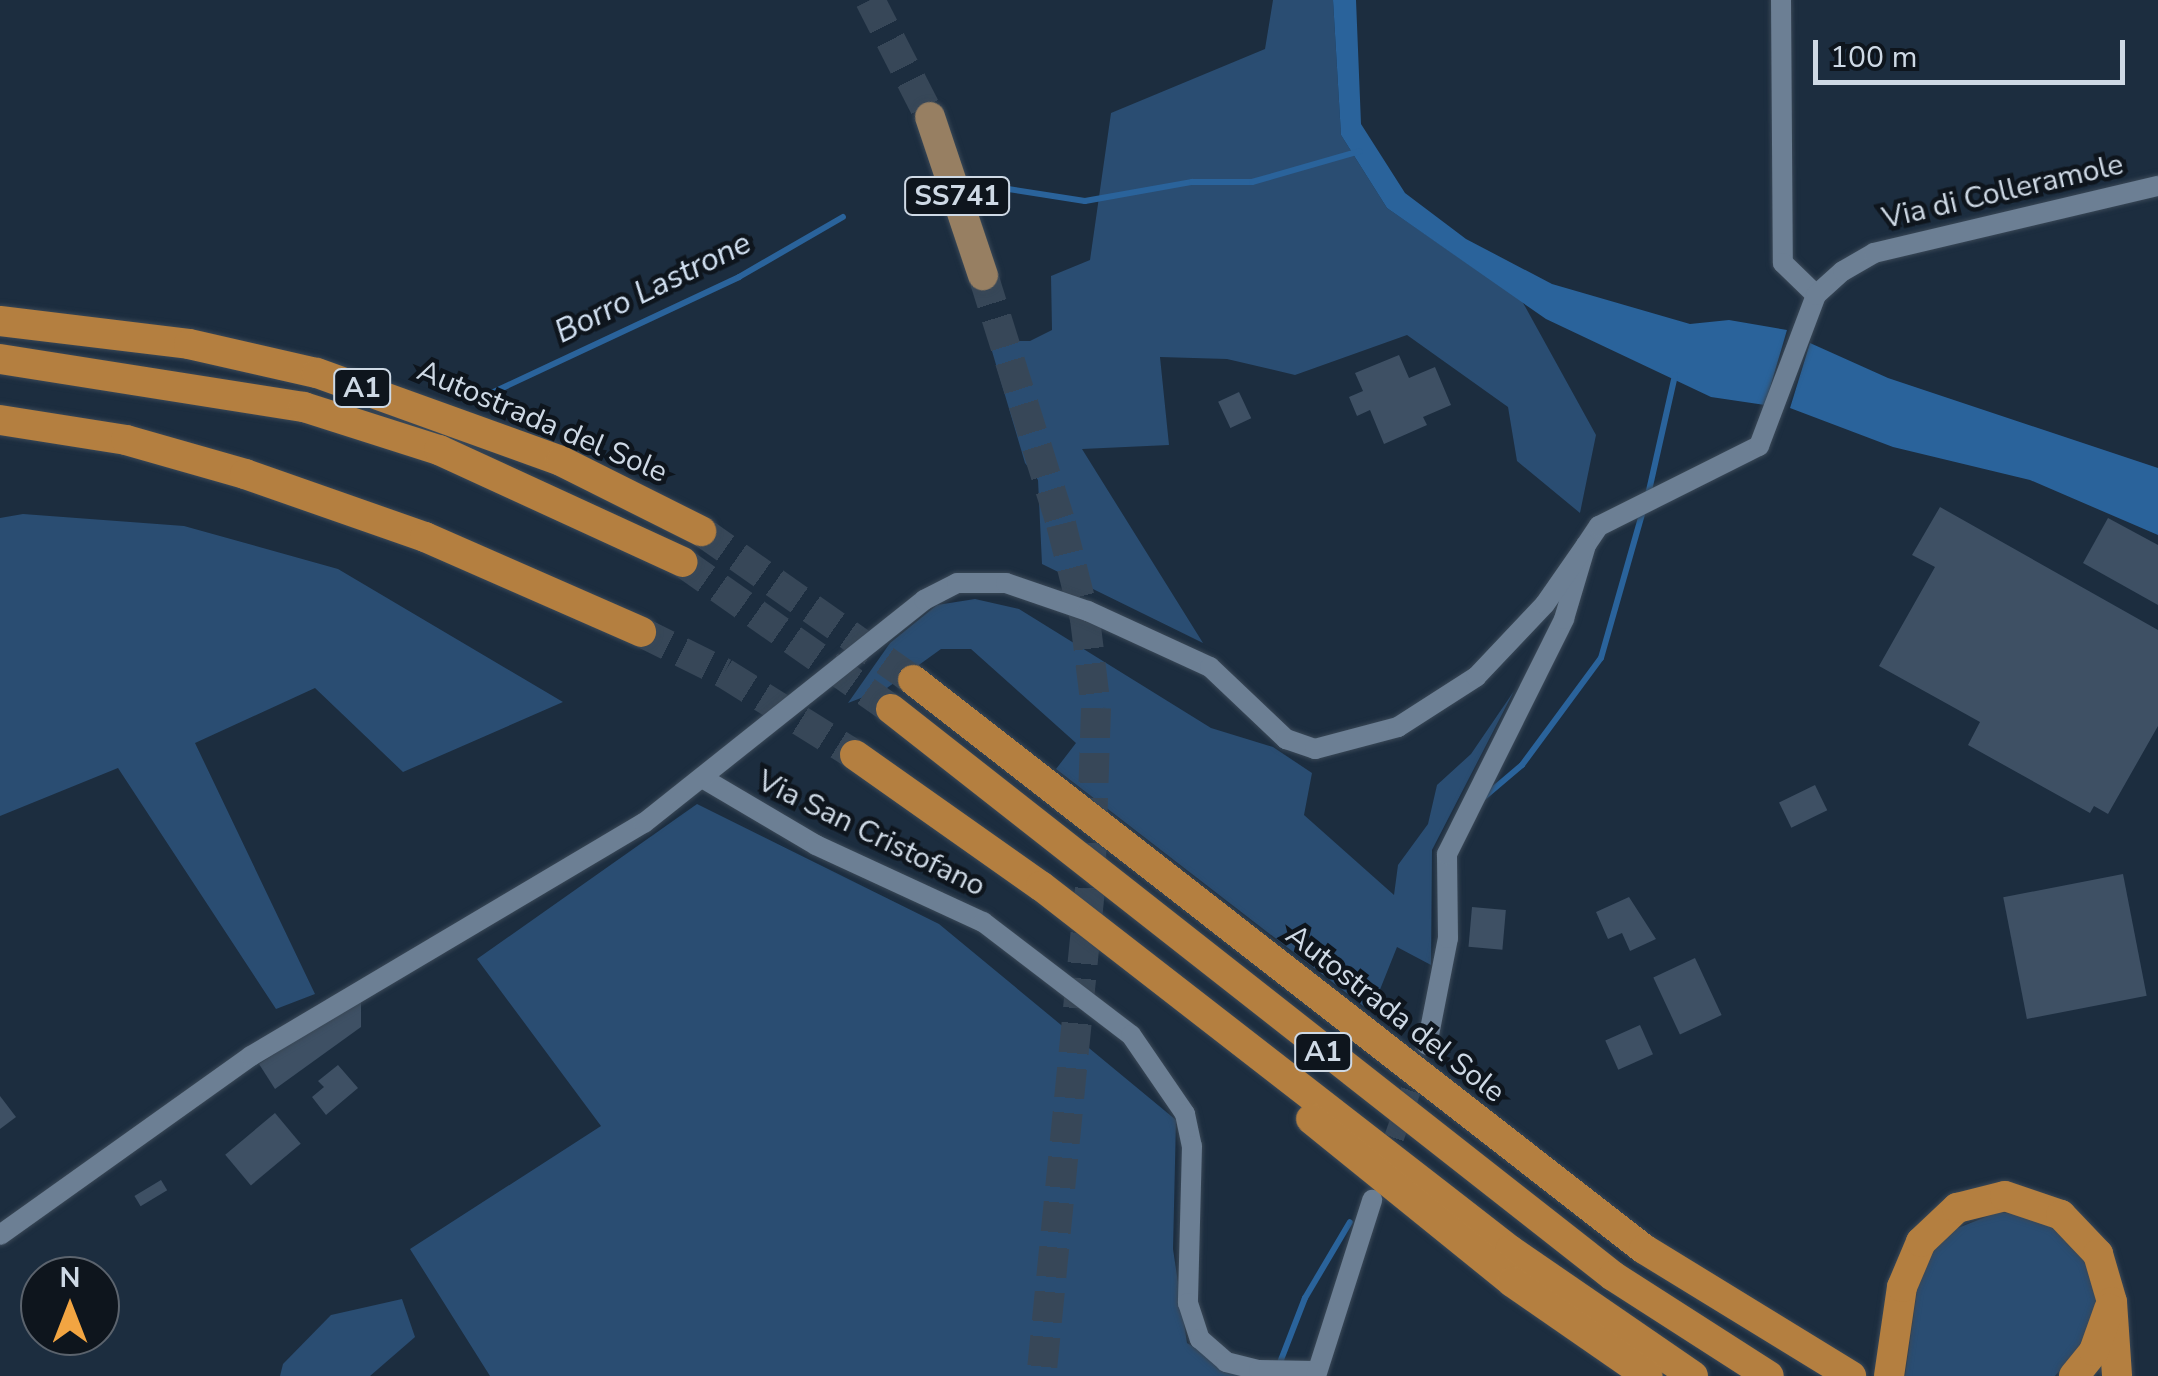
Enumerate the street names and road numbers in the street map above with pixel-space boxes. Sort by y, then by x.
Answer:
street label: Via di Colleramole [1879,147,2127,237]
road number: SS741 [902,173,1012,219]
street label: Autostrada del Sole [412,353,672,491]
road number: A1 [332,365,392,411]
street label: Via San Cristofano [751,763,991,905]
street label: Autostrada del Sole [1278,917,1512,1111]
road number: A1 [1293,1029,1353,1075]

